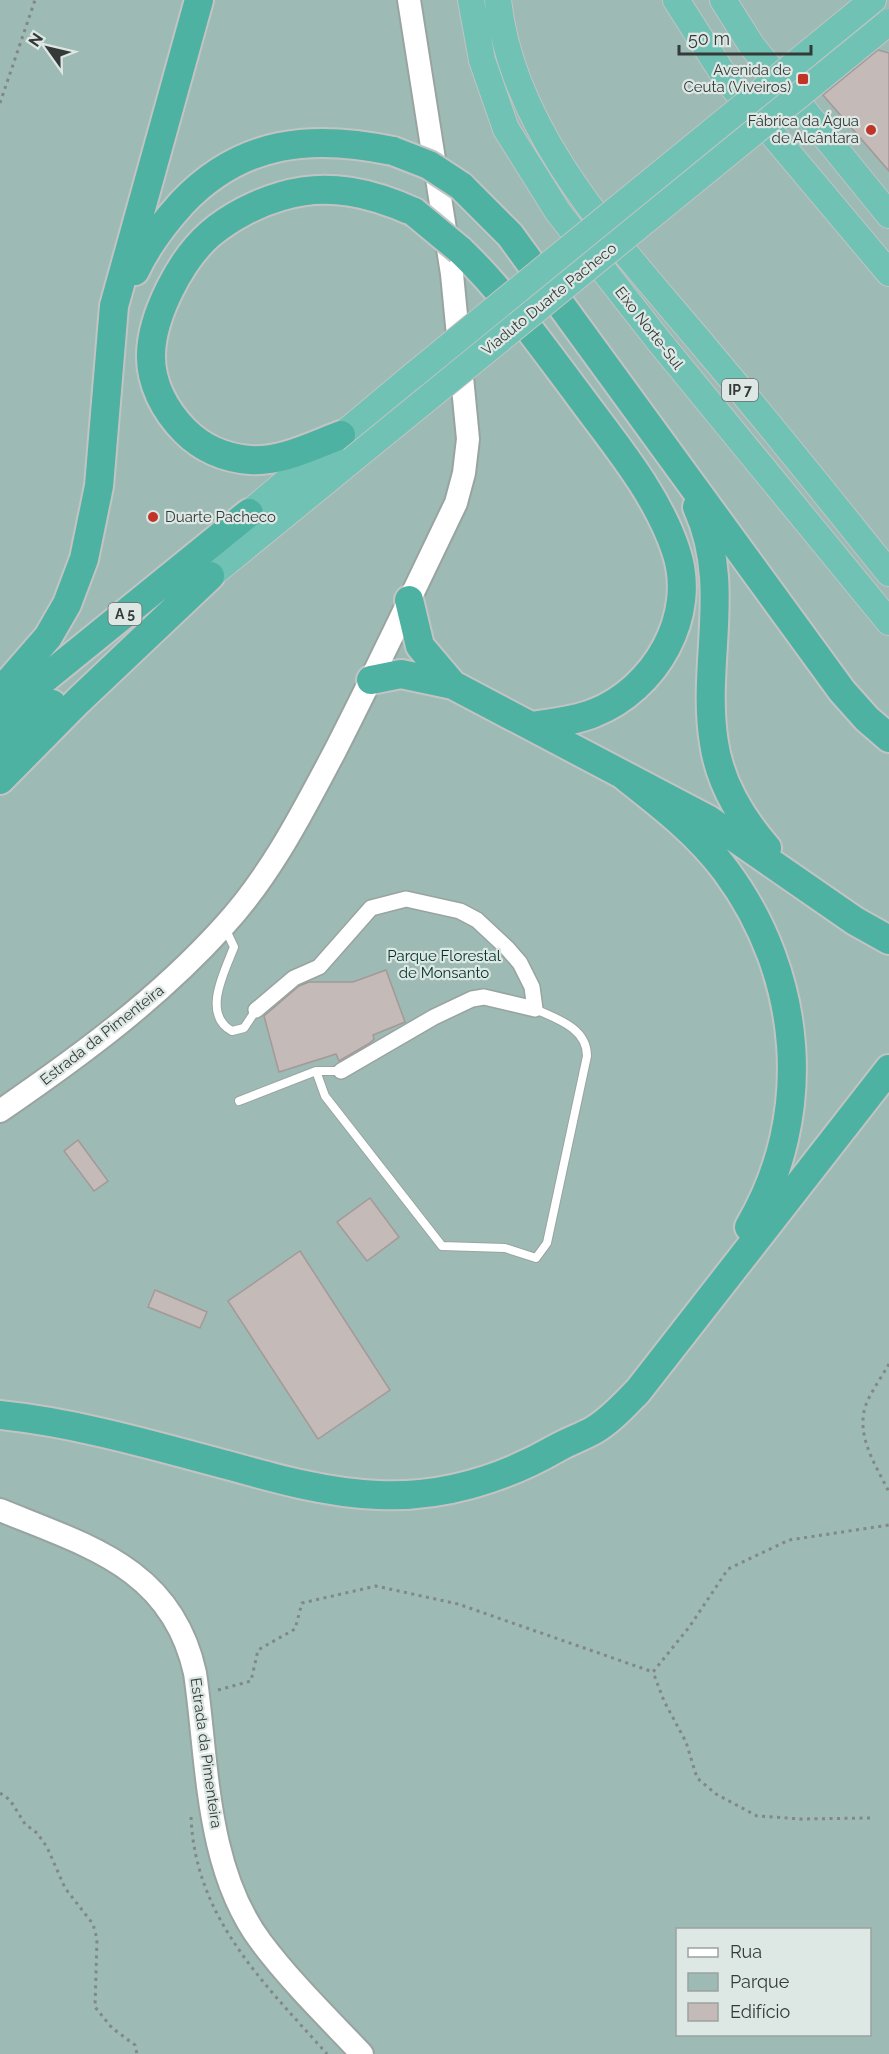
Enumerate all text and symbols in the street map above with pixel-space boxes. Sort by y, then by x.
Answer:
north arrow [18,18,78,78]
scale bar [679,18,811,56]
text: 50 m [688,28,730,49]
text: N [25,30,47,50]
place label: Avenida de Ceuta (Viveiros) [683,61,791,96]
marker: Avenida de Ceuta (Viveiros) [796,72,810,86]
place label: Fábrica da Água de Alcântara [748,112,859,147]
marker: Fábrica da Água de Alcântara [864,123,878,137]
street label: Viaduto Duarte Pacheco [478,239,620,359]
street label: Eixo Norte-Sul [611,283,687,374]
road number: IP 7 [722,379,758,401]
place label: Duarte Pacheco [165,508,276,526]
marker: Duarte Pacheco [146,510,160,524]
road number: A 5 [108,603,142,625]
park label: Parque Florestal de Monsanto [387,947,502,982]
street label: Estrada da Pimenteira [37,981,167,1089]
street label: Estrada da Pimenteira [187,1677,225,1829]
legend [676,1928,871,2036]
text: Rua [730,1941,762,1962]
text: Parque [730,1971,790,1992]
text: Edifício [730,2001,790,2022]

